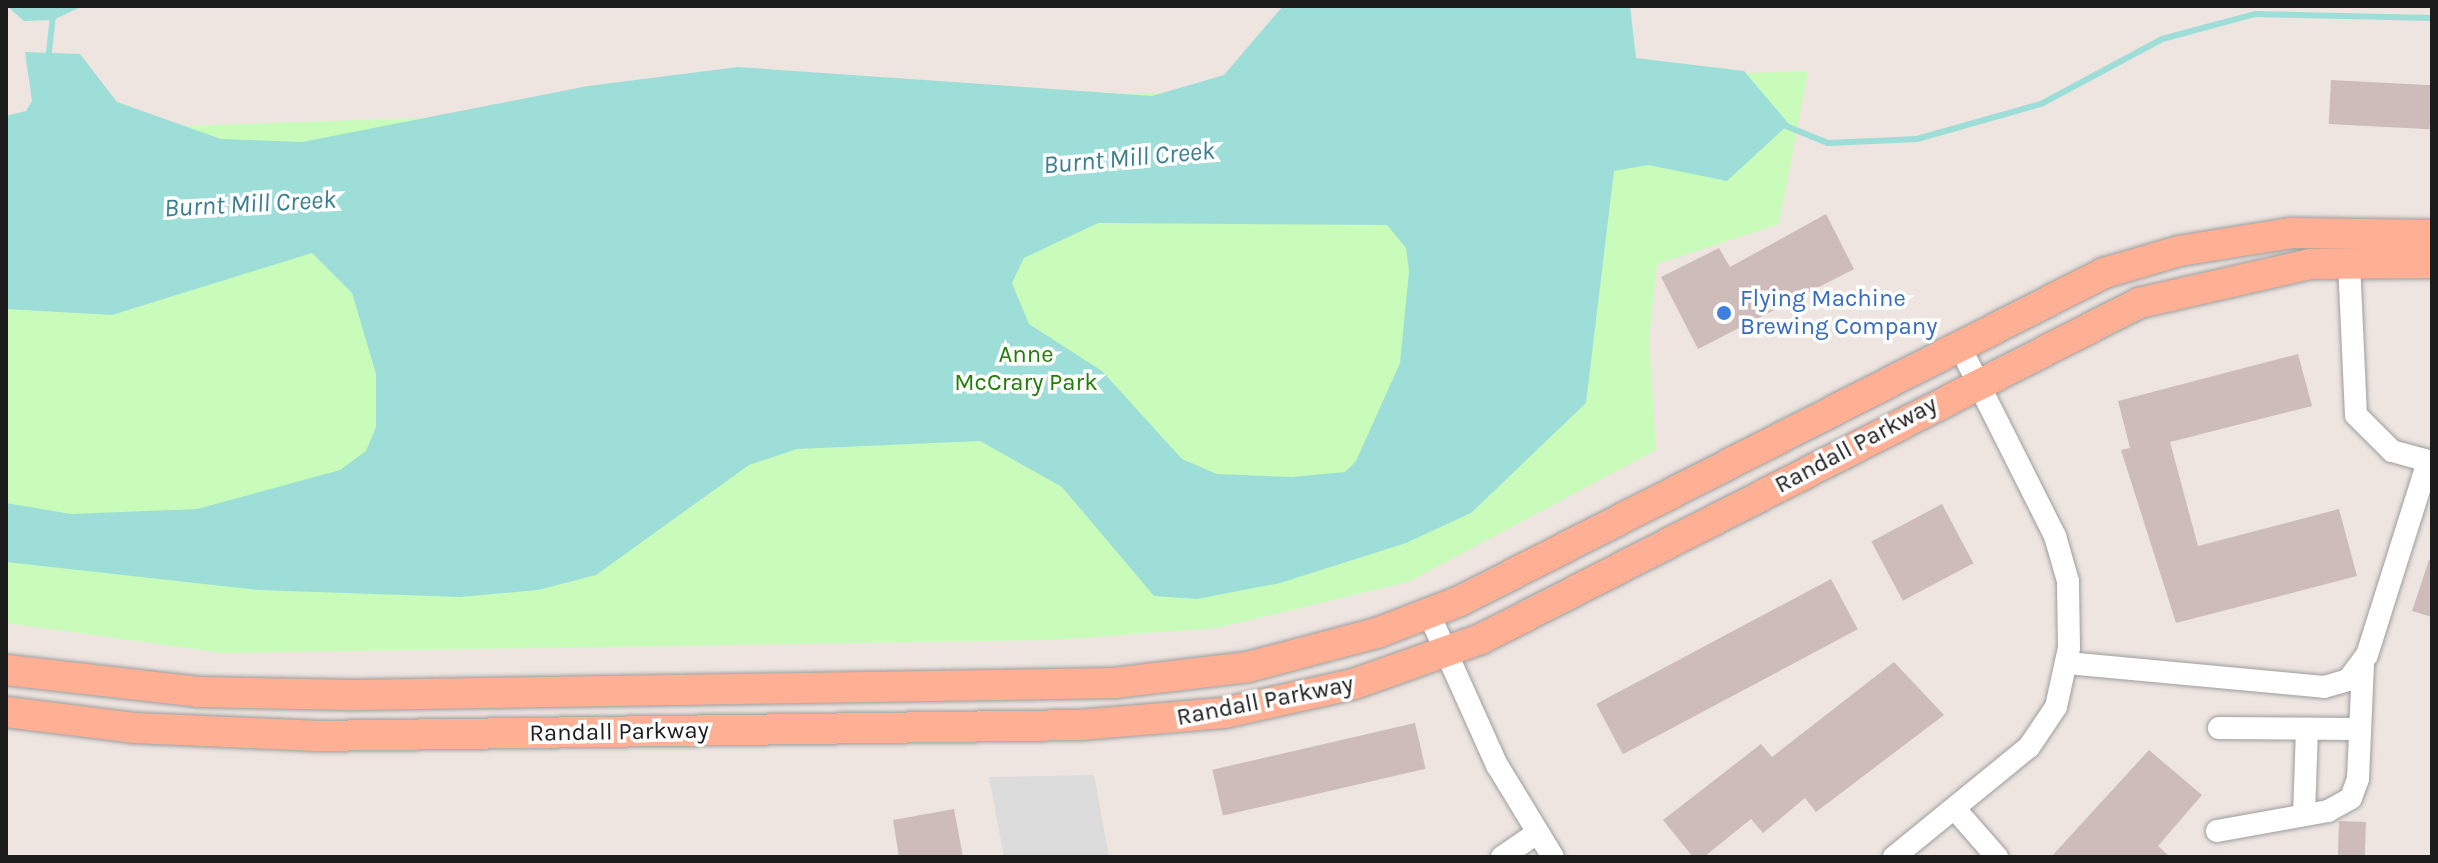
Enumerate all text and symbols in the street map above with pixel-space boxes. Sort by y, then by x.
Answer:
water label: Burnt Mill Creek [1042,135,1216,181]
water label: Burnt Mill Creek [163,184,337,224]
place label: Flying Machine Brewing Company [1740,285,1937,341]
marker: Flying Machine Brewing Company [1715,304,1733,322]
park label: Anne McCrary Park [954,341,1098,397]
street label: Randall Parkway [1770,390,1942,500]
street label: Randall Parkway [1174,670,1356,732]
street label: Randall Parkway [529,716,709,748]

